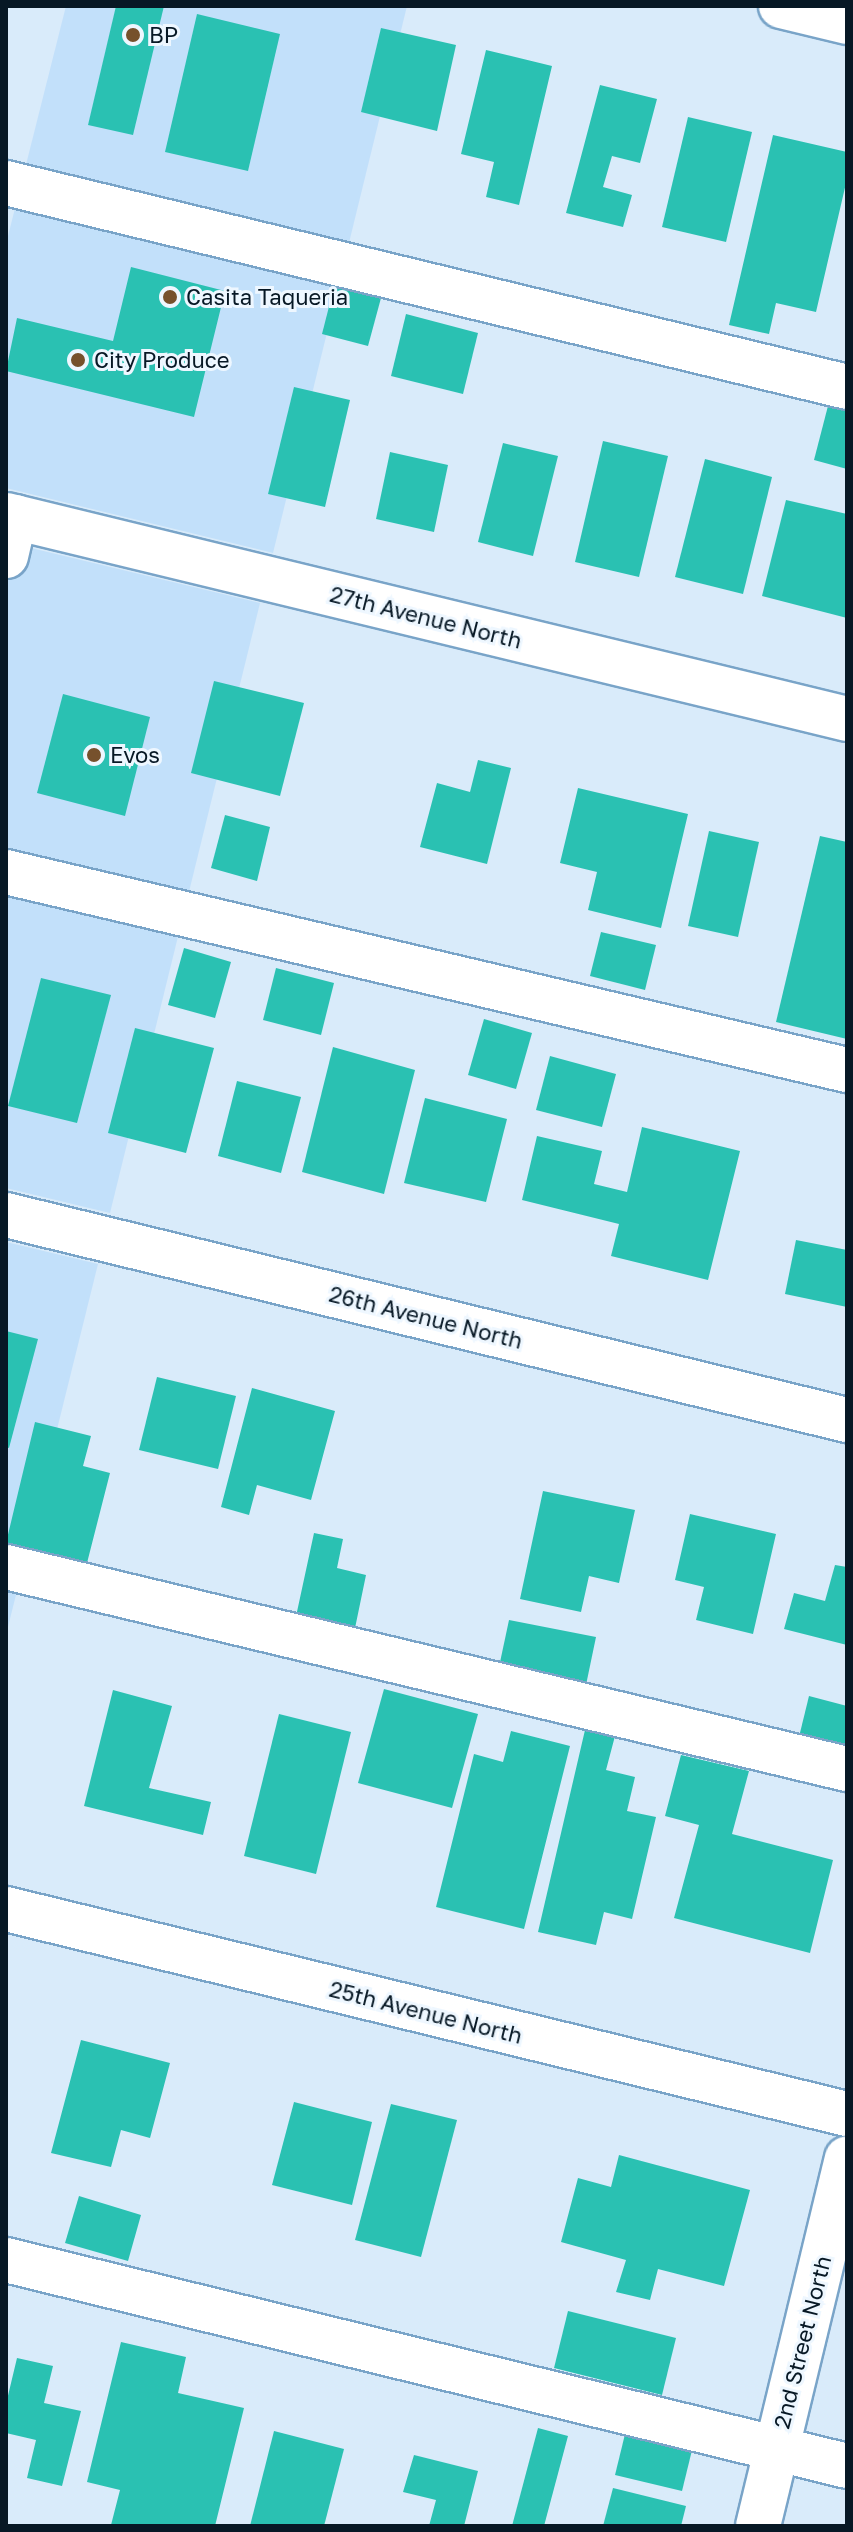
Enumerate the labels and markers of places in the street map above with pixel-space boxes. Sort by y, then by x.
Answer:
place label: BP [149,22,178,48]
marker: BP [124,26,142,44]
place label: Casita Taqueria [186,284,348,310]
marker: Casita Taqueria [161,288,179,306]
place label: City Produce [94,347,229,373]
marker: City Produce [69,351,87,369]
place label: Evos [110,742,160,768]
marker: Evos [85,746,103,764]

